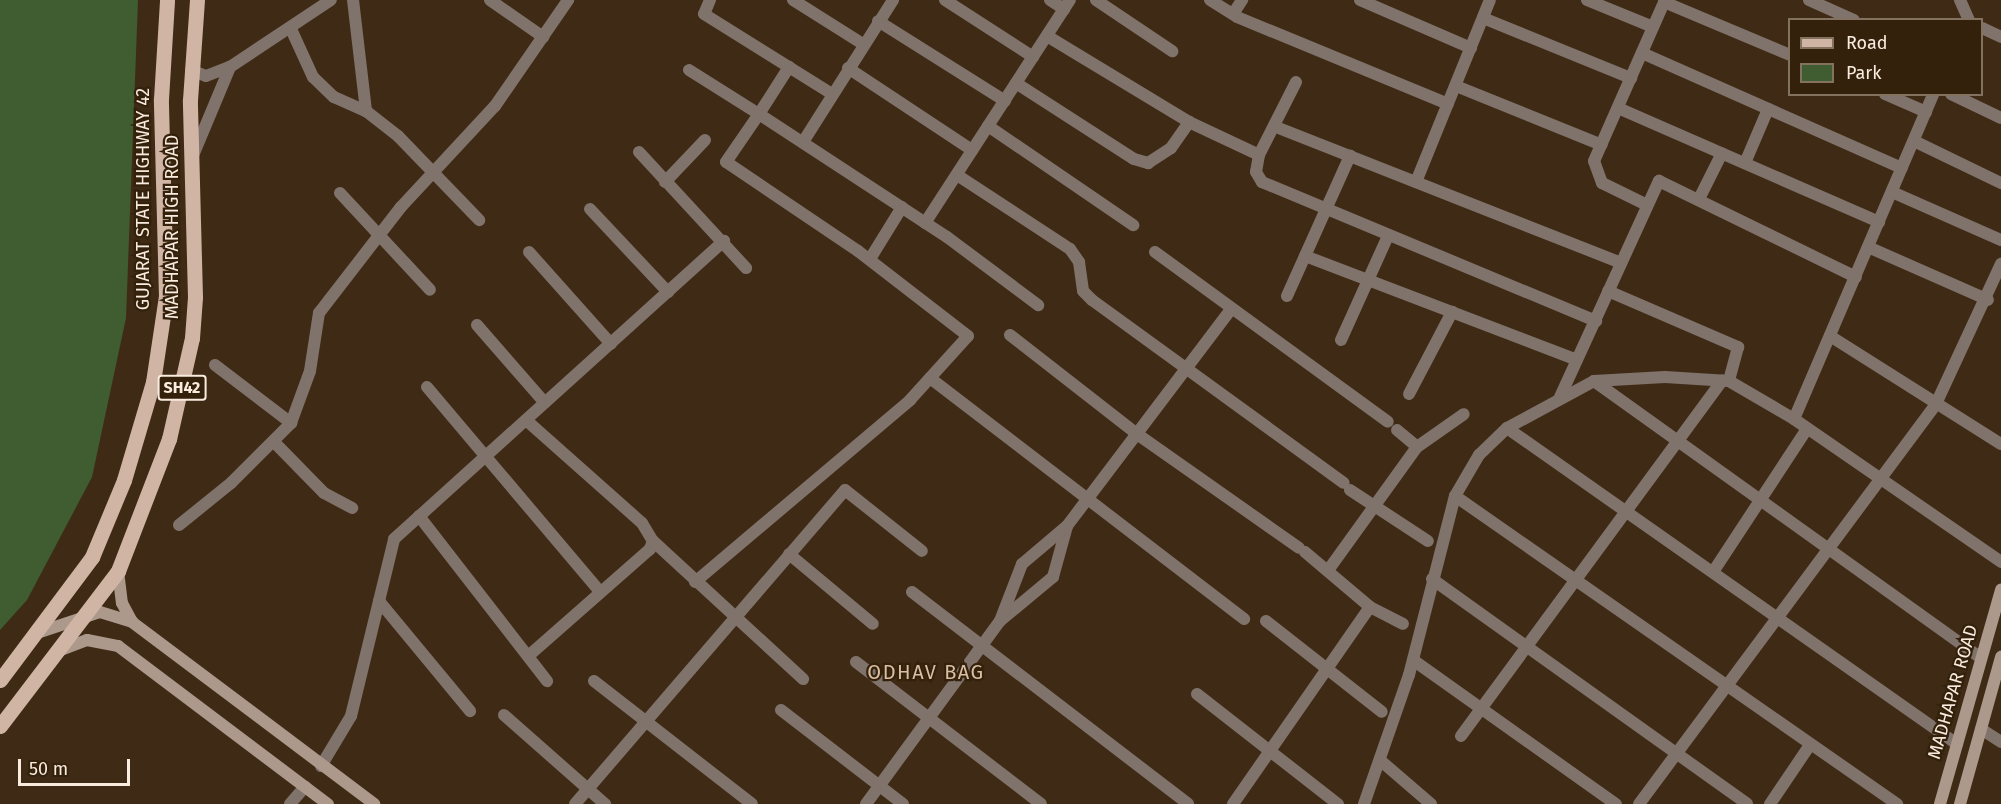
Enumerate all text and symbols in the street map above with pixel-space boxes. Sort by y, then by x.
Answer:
legend [1788,18,1983,96]
text: Road [1846,32,1888,54]
text: Park [1846,62,1881,84]
street label: GUJARAT STATE HIGHWAY 42 [132,88,154,310]
street label: MADHAPAR HIGH ROAD [161,135,183,319]
road number: SH42 [156,375,207,401]
street label: MADHAPAR ROAD [1923,622,1983,762]
district label: ODHAV BAG [867,660,985,684]
scale bar [21,747,134,785]
text: 50 m [29,758,68,780]

